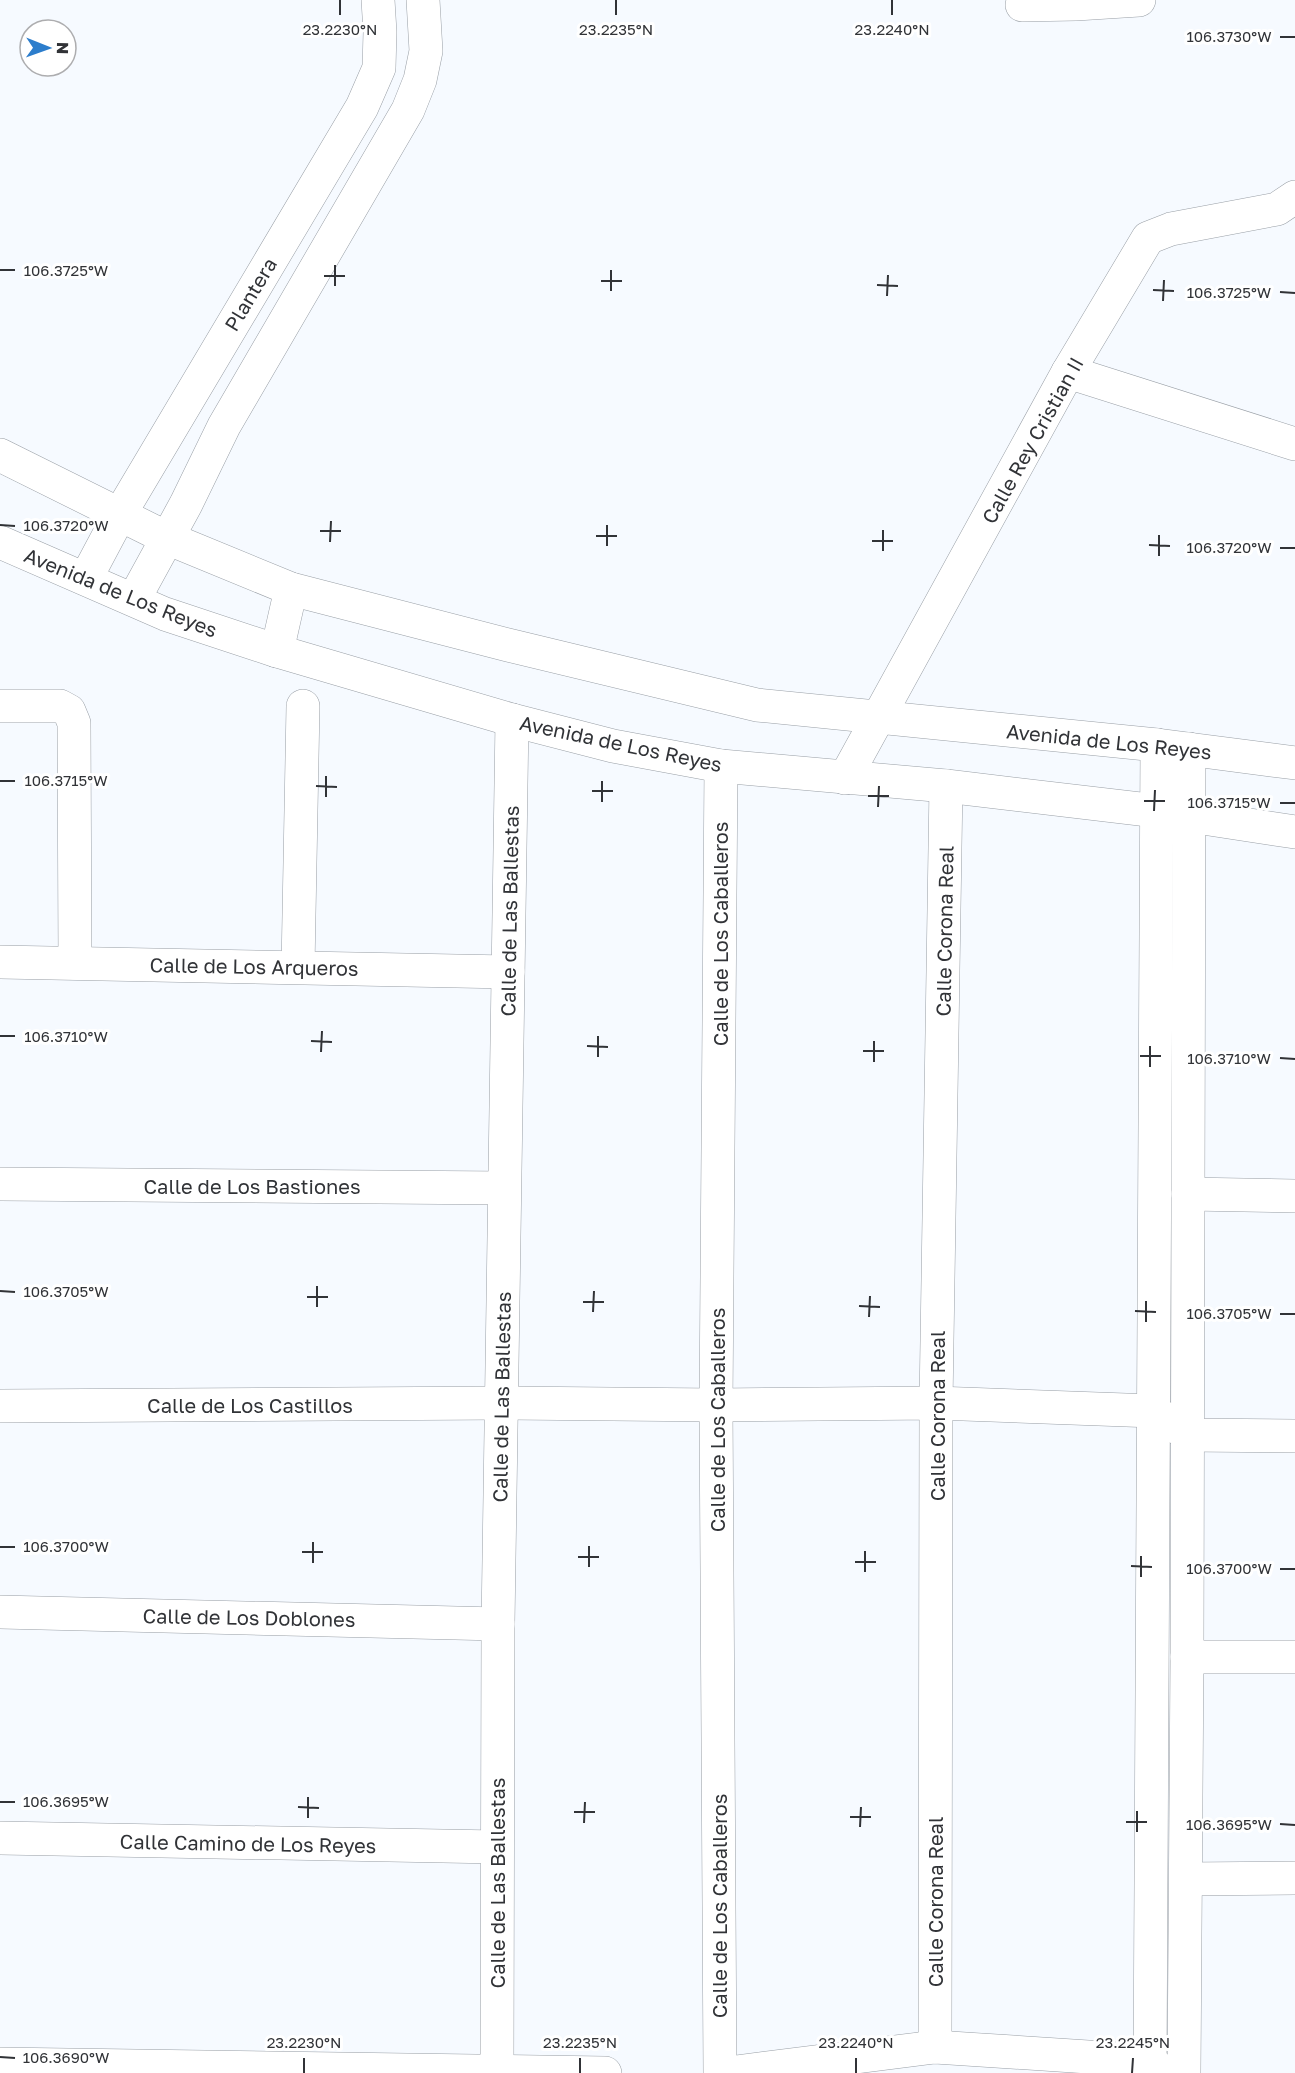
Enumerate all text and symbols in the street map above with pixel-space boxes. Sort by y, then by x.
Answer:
north arrow [18,18,78,78]
text: 23.2230°N [303,20,377,38]
text: 23.2235°N [579,20,653,38]
text: 23.2240°N [854,20,930,38]
text: 106.3730°W [1186,27,1272,45]
text: N [53,42,73,55]
street label: Plantera [219,253,281,335]
text: 106.3725°W [24,261,108,279]
text: 106.3725°W [1187,283,1271,301]
street label: Calle Rey Cristian II [976,353,1088,527]
text: 106.3720°W [23,516,109,534]
text: 106.3720°W [1186,538,1272,556]
street label: Avenida de Los Reyes [21,542,221,642]
street label: Avenida de Los Reyes [518,710,724,776]
street label: Avenida de Los Reyes [1005,718,1213,764]
text: 106.3715°W [24,771,108,789]
text: 106.3715°W [1187,793,1271,811]
street label: Calle de Las Ballestas [495,805,523,1017]
street label: Calle de Los Caballeros [708,822,732,1046]
street label: Calle Corona Real [931,845,957,1017]
street label: Calle de Los Arqueros [149,952,359,980]
text: 106.3710°W [24,1027,108,1045]
text: 106.3710°W [1187,1049,1271,1067]
street label: Calle de Los Bastiones [144,1174,360,1198]
text: 106.3705°W [23,1282,109,1300]
street label: Calle de Las Ballestas [487,1291,515,1503]
text: 106.3705°W [1186,1304,1272,1322]
street label: Calle de Los Caballeros [705,1308,729,1532]
street label: Calle Corona Real [925,1331,949,1501]
street label: Calle de Los Castillos [147,1393,353,1417]
text: 106.3700°W [23,1537,109,1555]
text: 106.3700°W [1186,1559,1272,1577]
street label: Calle de Los Doblones [142,1603,356,1631]
street label: Calle de Las Ballestas [485,1778,509,1988]
text: 106.3695°W [23,1792,109,1810]
street label: Calle de Los Caballeros [707,1794,731,2018]
text: 106.3695°W [1186,1815,1272,1833]
street label: Calle Corona Real [923,1817,947,1987]
street label: Calle Camino de Los Reyes [119,1829,377,1857]
text: 23.2230°N [267,2033,341,2051]
text: 23.2235°N [543,2033,617,2051]
text: 23.2240°N [818,2033,894,2051]
text: 23.2245°N [1096,2033,1170,2051]
text: 106.3690°W [23,2048,109,2066]

